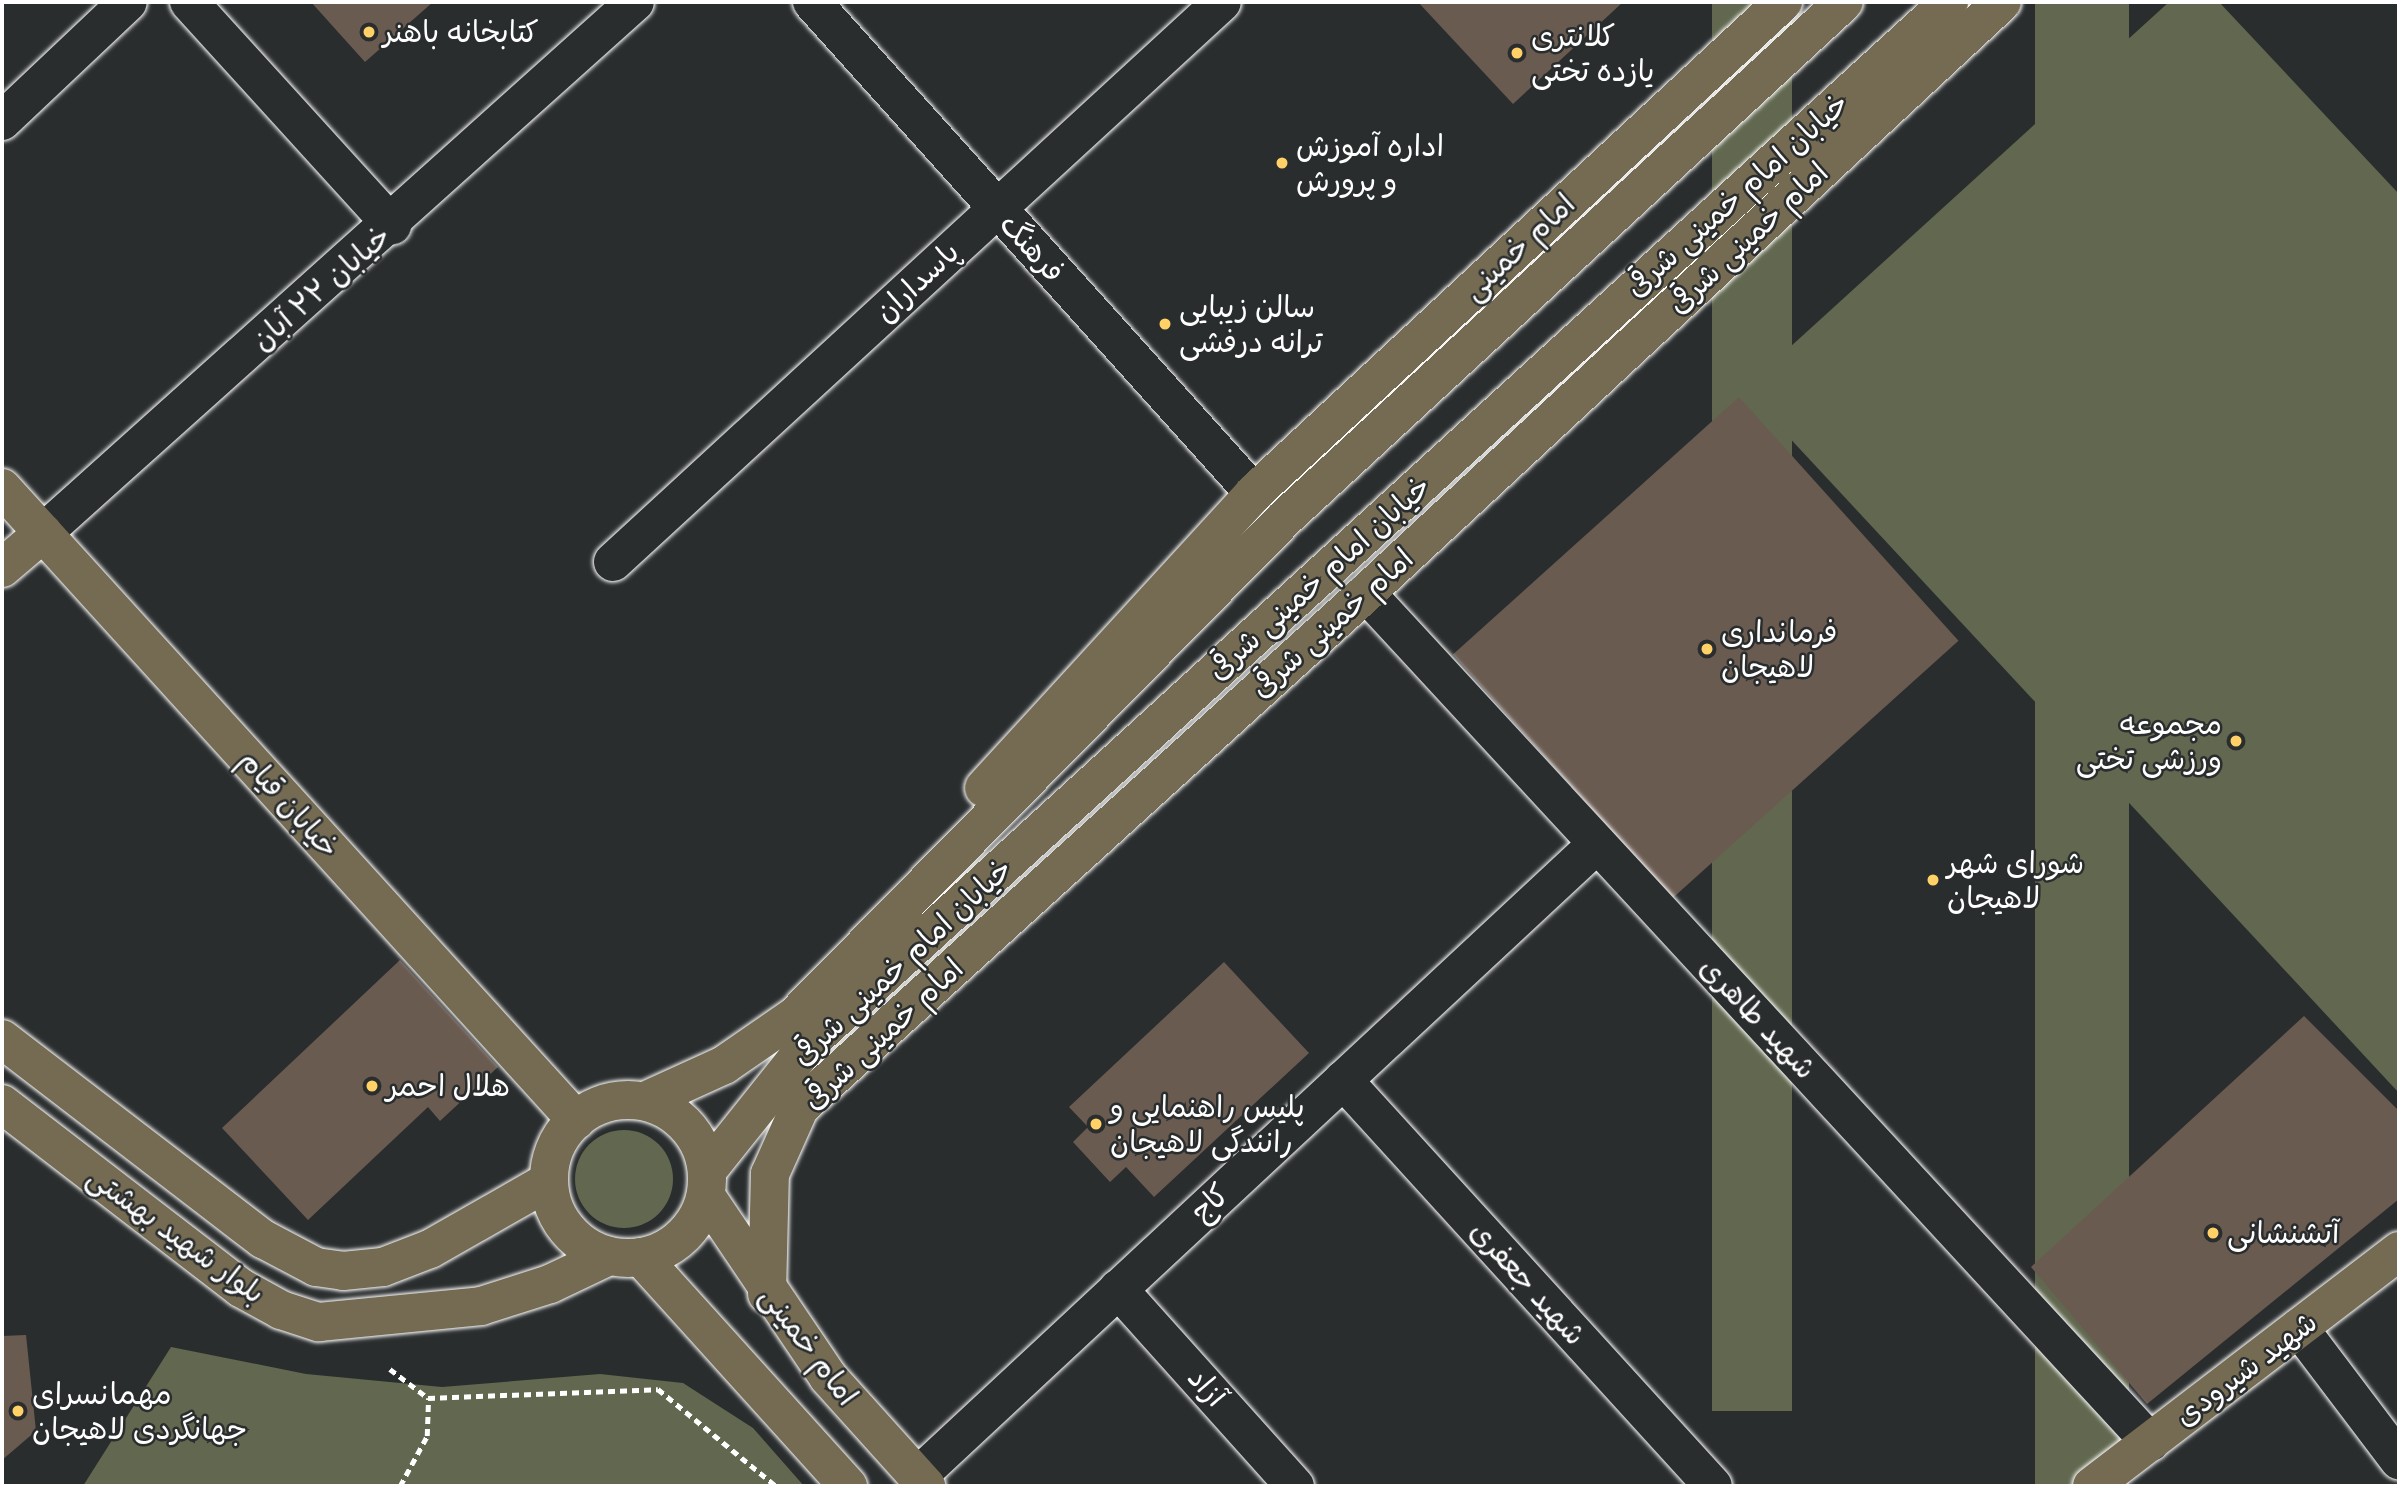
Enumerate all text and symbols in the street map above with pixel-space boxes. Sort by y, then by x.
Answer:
place label: کتابخانه باهنر [383,14,539,50]
place label: کلانتری یازده تختی [1531,18,1655,88]
marker: کتابخانه باهنر [361,24,377,40]
marker: کلانتری یازده تختی [1509,45,1525,61]
street label: خیابان امام خمینی شرقی [1618,85,1856,305]
place label: اداره آموزش و پرورش [1296,128,1444,198]
street label: امام خمینی شرقی [1660,154,1836,322]
marker: اداره آموزش و پرورش [1274,155,1290,171]
street label: امام خمینی [1455,186,1583,308]
street label: فرهنگ [992,206,1072,290]
street label: خیابان ۲۲ آبان [244,218,398,358]
street label: پاسداران [867,234,967,330]
place label: سالن زیبایی ترانه درفشی [1179,289,1323,360]
marker: سالن زیبایی ترانه درفشی [1157,316,1173,332]
street label: خیابان امام خمینی شرقی [1200,468,1438,688]
street label: امام خمینی شرقی [1243,540,1421,706]
place label: فرمانداری لاهیجان [1721,614,1837,684]
marker: فرمانداری لاهیجان [1699,641,1715,657]
place label: مجموعه ورزشی تختی [2076,706,2222,776]
marker: مجموعه ورزشی تختی [2228,733,2244,749]
street label: خیابان قیام [231,743,347,865]
place label: شورای شهر لاهیجان [1947,845,2084,916]
street label: خیابان امام خمینی شرقی [784,851,1020,1073]
marker: شورای شهر لاهیجان [1925,872,1941,888]
street label: شهید طاهری [1692,949,1824,1087]
street label: امام خمینی شرقی [795,950,971,1118]
place label: هلال احمر [386,1068,510,1104]
marker: هلال احمر [364,1078,380,1094]
place label: پلیس راهنمایی و رانندگی لاهیجان [1110,1089,1305,1160]
marker: پلیس راهنمایی و رانندگی لاهیجان [1088,1116,1104,1132]
street label: بلوار شهید بهشتی [80,1159,272,1311]
street label: کاج [1183,1176,1237,1230]
street label: شهید جعفری [1463,1213,1593,1353]
place label: آتشنشانی [2227,1215,2339,1251]
marker: آتشنشانی [2205,1225,2221,1241]
street label: امام خمینی [752,1279,866,1413]
street label: شهید شیرودی [2168,1304,2324,1434]
street label: آزاد [1180,1360,1234,1414]
place label: مهمانسرای جهانگردی لاهیجان [32,1376,247,1446]
marker: مهمانسرای جهانگردی لاهیجان [10,1403,26,1419]

